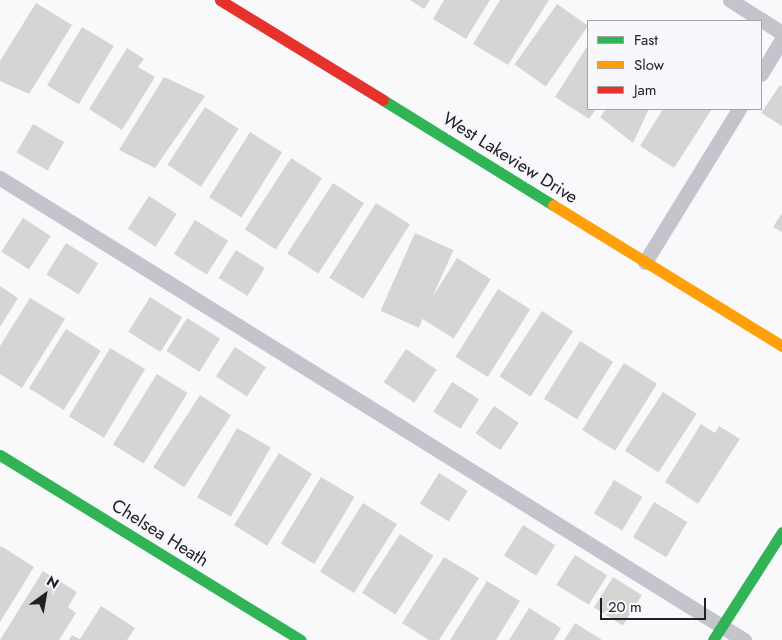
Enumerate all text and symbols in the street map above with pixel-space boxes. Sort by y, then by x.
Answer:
legend [587,20,762,110]
text: Fast [634,29,658,51]
text: Slow [634,54,664,76]
text: Jam [634,79,657,101]
street label: West Lakeview Drive [438,108,582,208]
street label: Chelsea Heath [107,495,213,571]
north arrow [20,570,70,620]
text: N [43,571,63,594]
scale bar [602,588,708,620]
text: 20 m [608,596,642,618]

